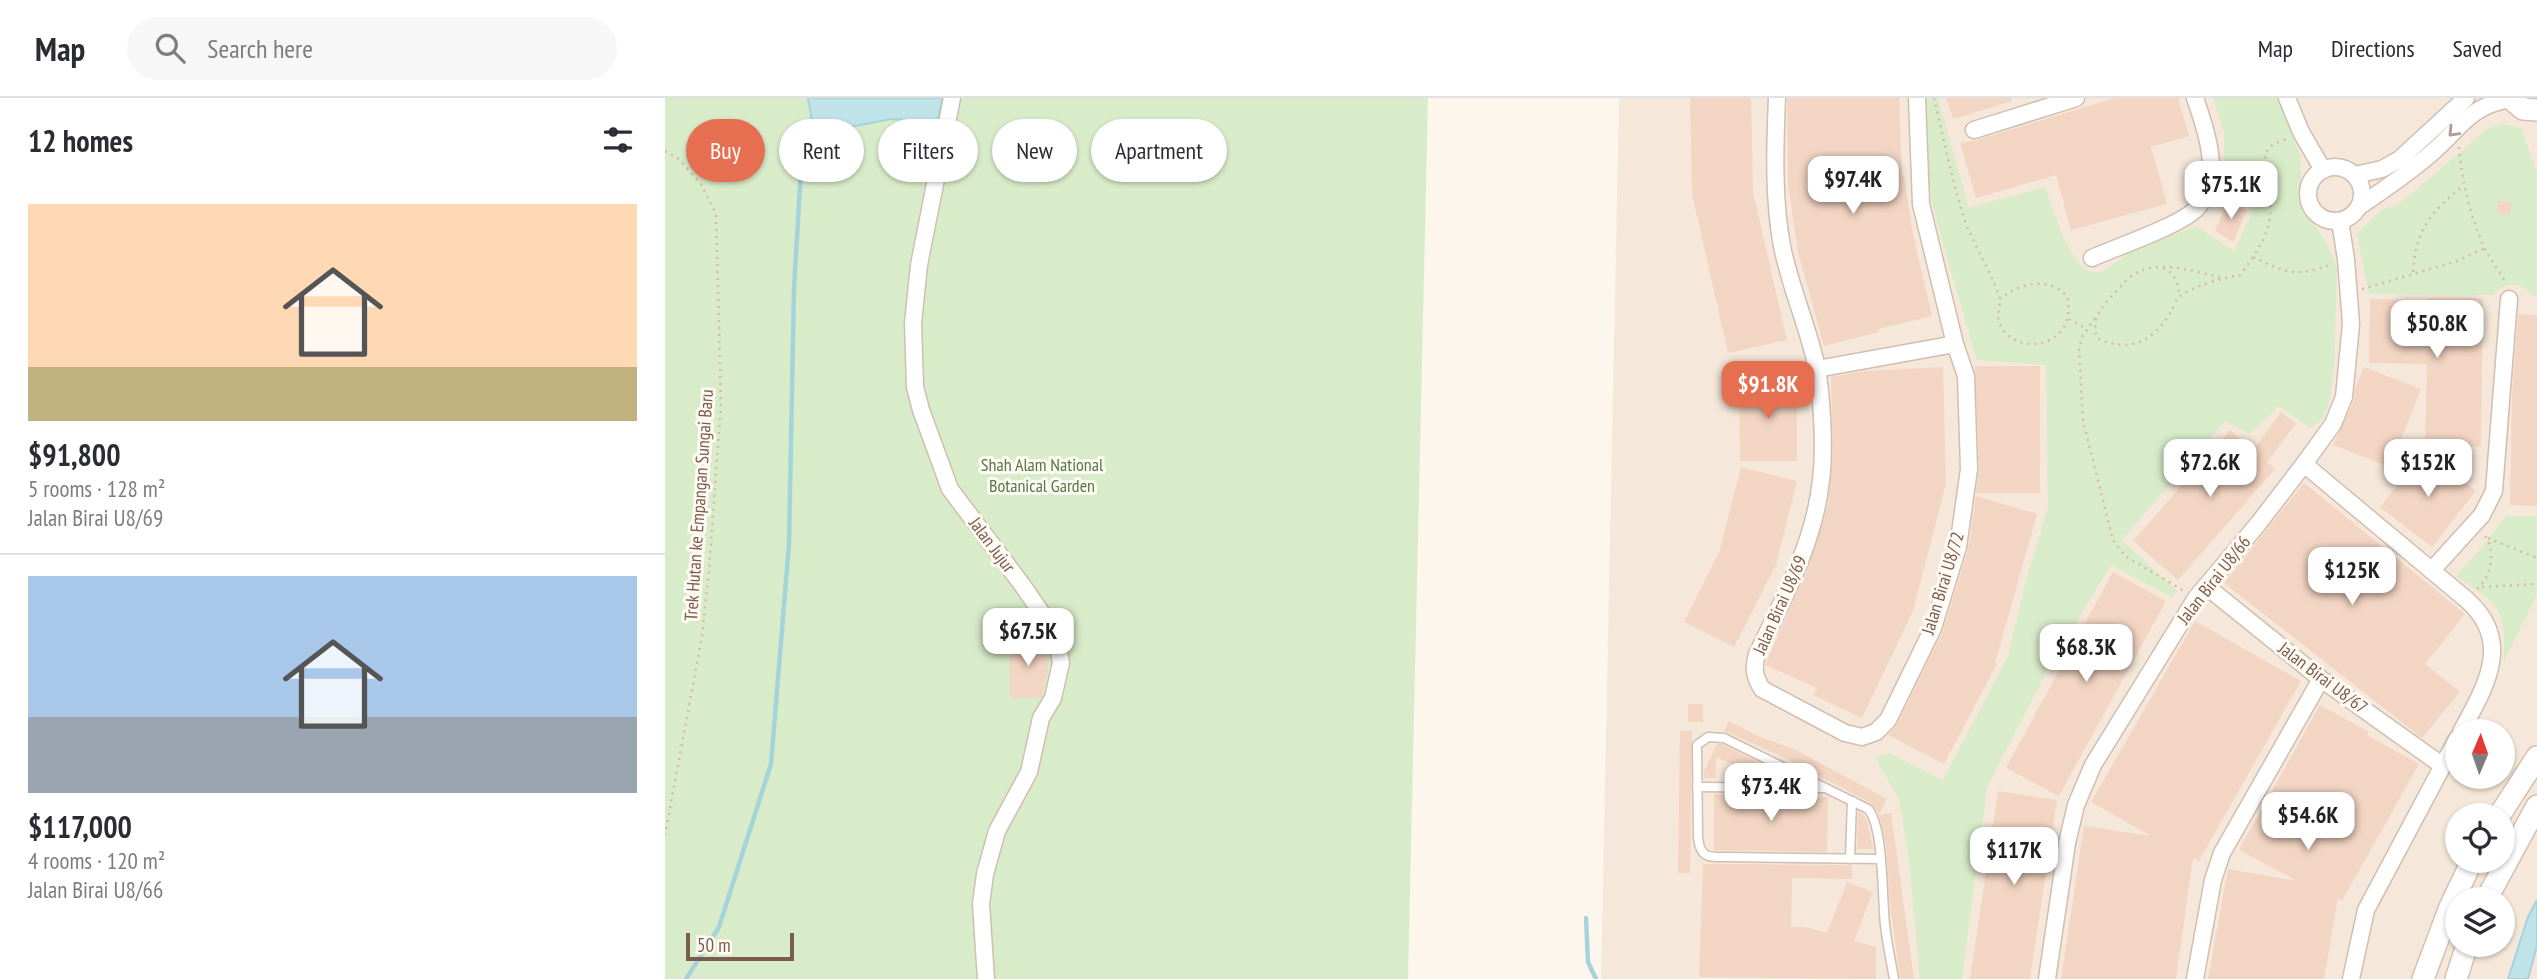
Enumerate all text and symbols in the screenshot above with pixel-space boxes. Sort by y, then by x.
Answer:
search box [127,17,617,80]
text: Map [35,27,85,70]
icon: search [151,29,189,67]
text: Search here [207,32,313,65]
text: Map [2258,33,2293,64]
text: Directions [2331,33,2415,64]
text: Saved [2453,33,2502,64]
chip: Buy [686,119,765,182]
chip: Rent [779,119,864,182]
chip: Filters [878,119,978,182]
chip: New [992,119,1077,182]
chip: Apartment [1091,119,1227,182]
text: 12 homes [28,121,133,160]
icon: filters [599,121,637,159]
one-way arrow [2448,124,2461,137]
pin: $97.4K [1796,156,1910,216]
pin: $75.1K [2174,162,2288,221]
text: $97.4K [1824,164,1882,193]
text: $75.1K [2201,169,2261,198]
icon: home [270,249,396,375]
pin: $50.8K [2380,300,2494,360]
text: $50.8K [2407,308,2467,337]
pin: $91.8K [1711,362,1825,421]
text: $91.8K [1738,369,1798,398]
street label: Trek Hutan ke Empangan Sungai Baru [679,388,718,622]
text: $91,800 [28,435,121,474]
pin: $72.6K [2153,440,2267,499]
pin: $152K [2379,440,2477,499]
text: $72.6K [2180,447,2240,476]
text: $152K [2400,447,2456,476]
park label: Shah Alam National Botanical Garden [981,453,1104,497]
text: 5 rooms · 128 m² [28,474,165,503]
text: Jalan Birai U8/69 [28,503,163,532]
street label: Jalan Jujur [964,512,1021,577]
street label: Jalan Birai U8/72 [1916,529,1969,638]
street label: Jalan Birai U8/66 [2171,531,2255,629]
pin: $125K [2303,547,2401,607]
street label: Jalan Birai U8/69 [1747,552,1812,659]
text: $125K [2324,555,2380,584]
pin: $67.5K [971,608,1085,668]
text: $67.5K [999,616,1057,645]
icon: home [270,621,396,747]
pin: $68.3K [2029,624,2143,684]
text: $68.3K [2056,632,2116,661]
street label: Jalan Birai U8/67 [2273,636,2373,719]
north arrow [2445,719,2515,789]
map controls [2445,719,2515,957]
pin: $73.4K [1714,764,1828,823]
text: $73.4K [1741,771,1801,800]
pin: $54.6K [2251,792,2365,852]
text: $54.6K [2278,800,2338,829]
button: locate [2445,803,2515,873]
text: $117,000 [28,807,132,846]
pin: $117K [1965,828,2063,887]
text: $117K [1986,835,2042,864]
text: 4 rooms · 120 m² [28,846,165,875]
text: Jalan Birai U8/66 [28,875,163,904]
button: layers [2445,887,2515,957]
scale bar [686,930,795,962]
text: 50 m [697,933,731,957]

